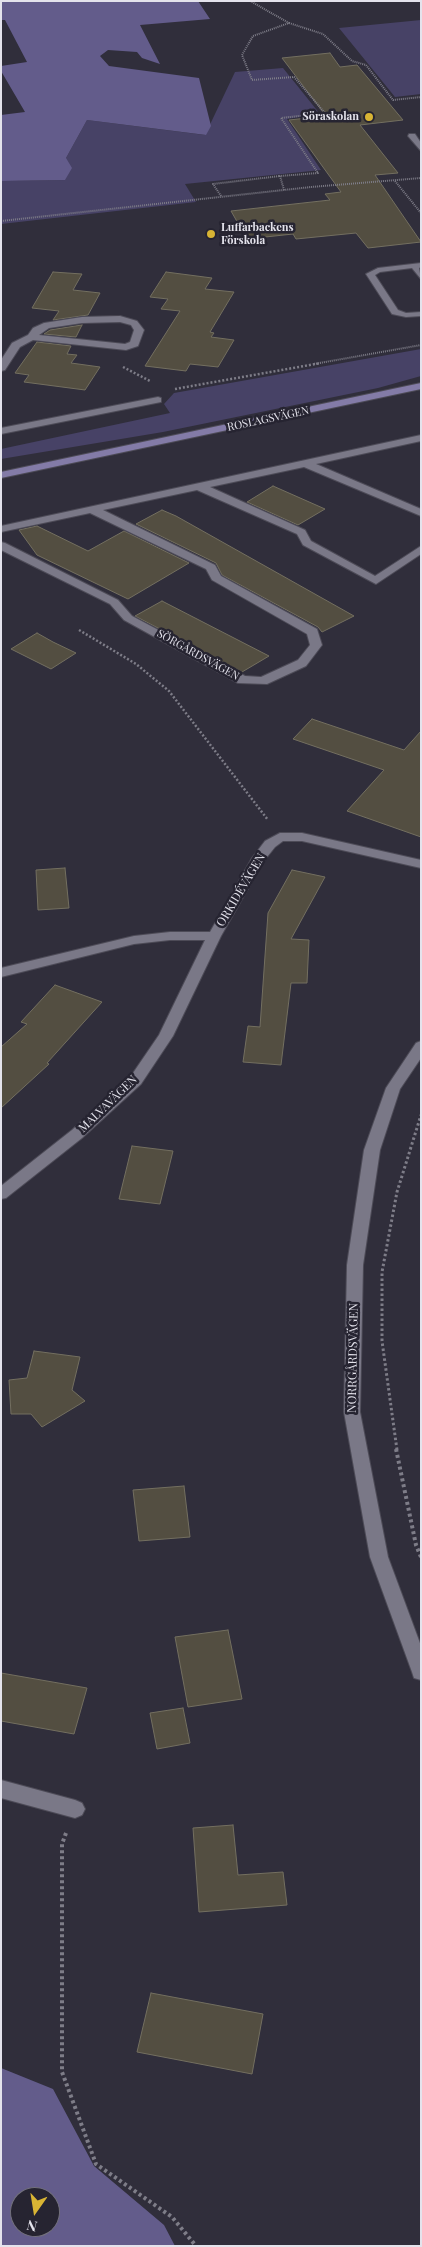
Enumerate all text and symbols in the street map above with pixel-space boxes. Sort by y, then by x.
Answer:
place label: Söraskolan [302,110,359,124]
marker: Söraskolan [363,111,375,123]
place label: Luffarbackens Förskola [221,221,294,247]
marker: Luffarbackens Förskola [205,228,217,240]
street label: ROSLAGSVÄGEN [226,404,310,434]
street label: SÖRGÅRDSVÄGEN [155,627,241,683]
street label: ORKIDÉVÄGEN [213,851,269,929]
street label: MALVAVÄGEN [76,1072,140,1136]
street label: NORRGÅRDSVÄGEN [345,1303,361,1413]
north arrow [10,2187,60,2237]
text: N [25,2216,39,2237]

